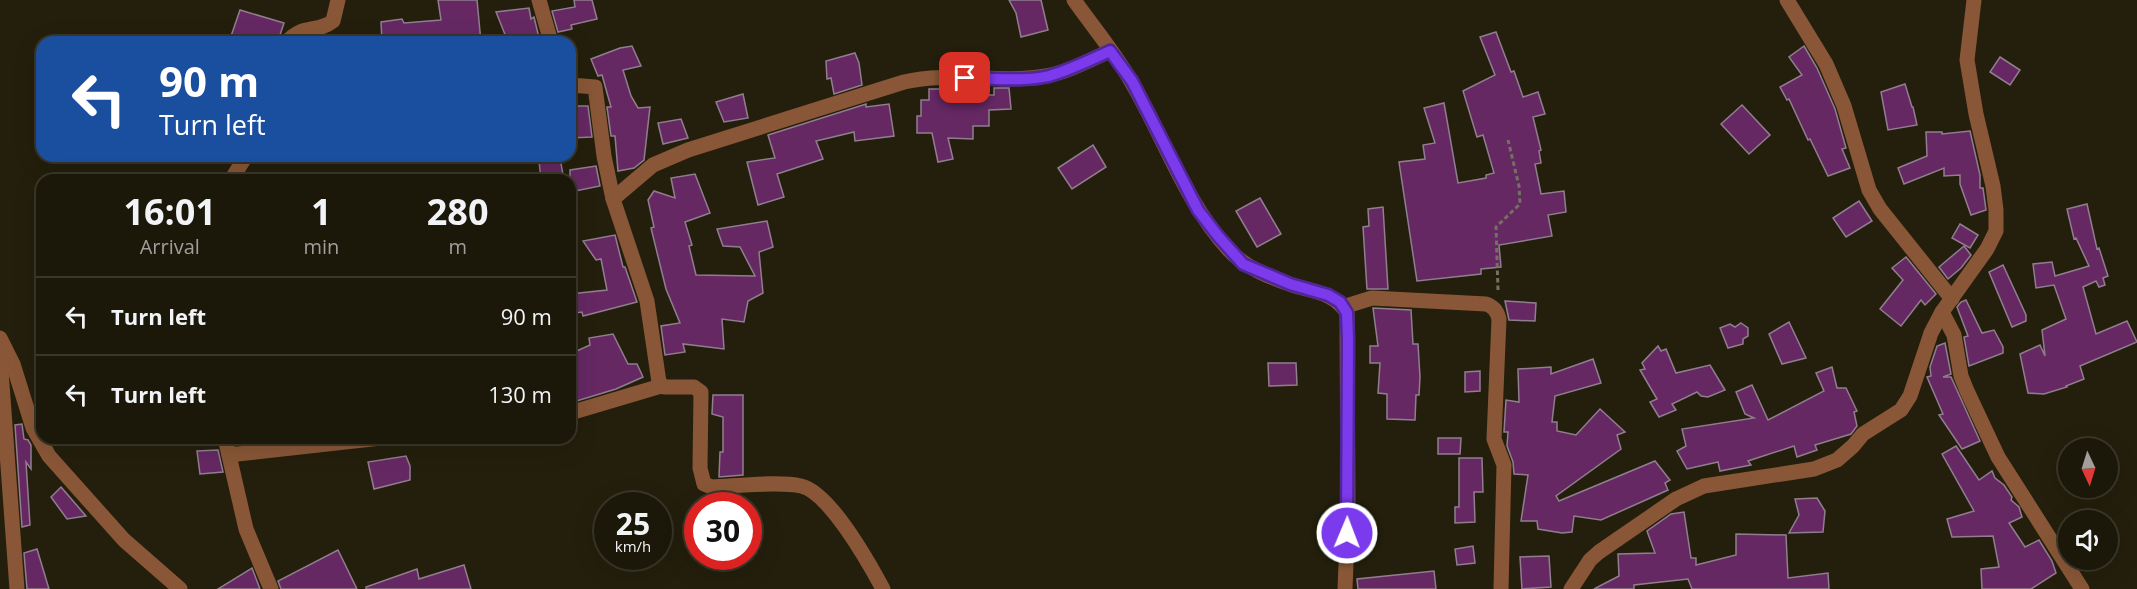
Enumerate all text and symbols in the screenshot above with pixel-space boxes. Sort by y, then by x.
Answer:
text: 90 m [159,52,259,109]
pin [939,52,990,103]
icon: left [60,60,138,138]
icon: arrive [948,61,981,94]
text: Turn left [159,106,266,143]
text: 16:01 [123,187,216,236]
text: 1 [311,187,332,236]
text: 280 [427,187,489,236]
text: Arrival [140,233,200,260]
text: min [303,233,339,260]
text: m [448,233,467,260]
icon: left [60,300,93,333]
text: Turn left [111,301,206,331]
text: 90 m [501,301,552,331]
icon: left [60,378,93,411]
text: Turn left [111,379,206,409]
text: 130 m [488,379,552,409]
north arrow [2058,438,2118,498]
map controls [2058,438,2118,570]
speed limit sign: 30 [684,492,762,570]
position arrow [1315,501,1379,565]
text: 25 [616,503,650,544]
button: sound [2058,510,2118,570]
text: km/h [615,536,651,556]

